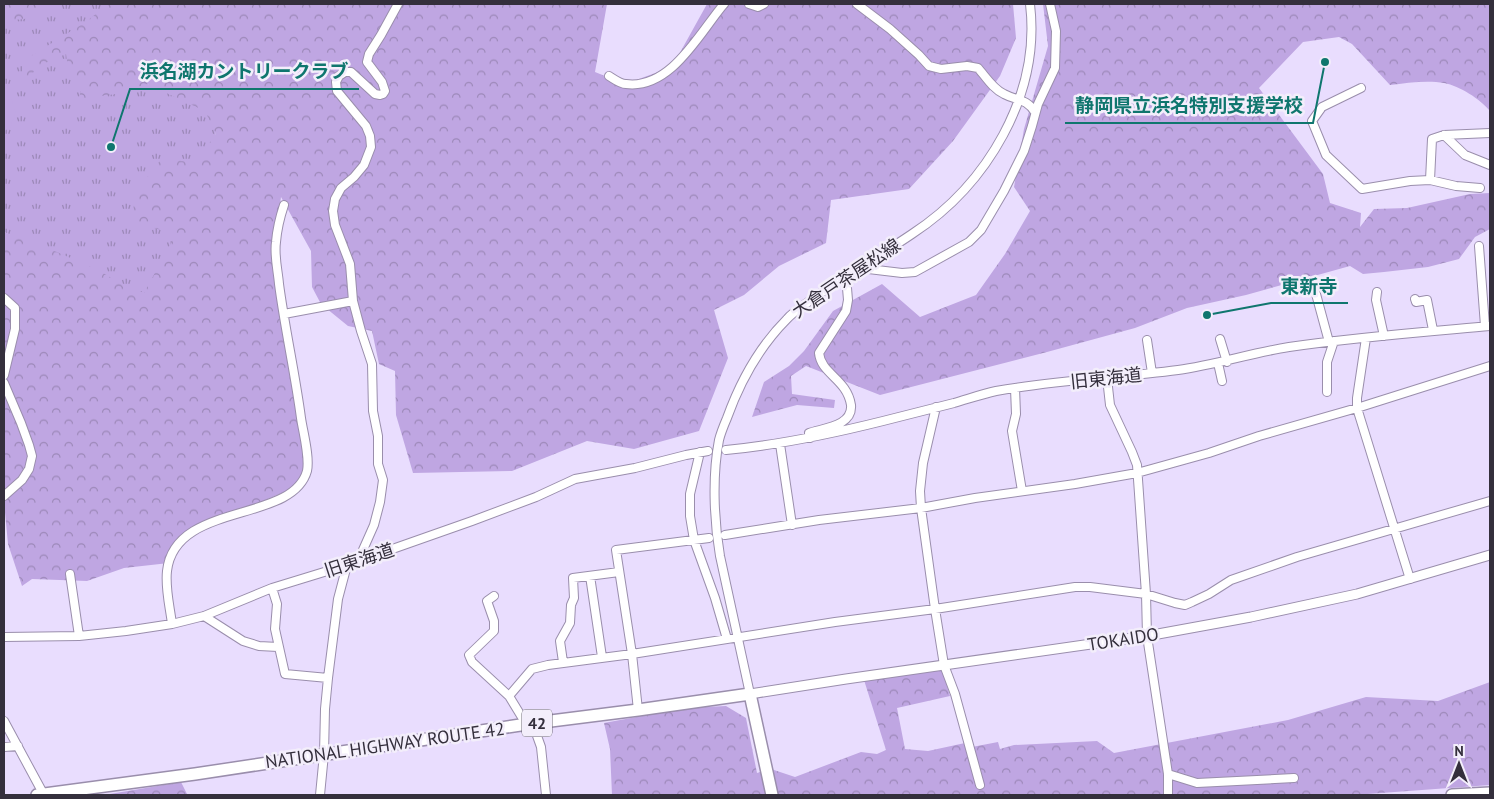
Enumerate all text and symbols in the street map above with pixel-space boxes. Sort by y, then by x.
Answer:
callout: 浜名湖カントリークラブ [130,55,359,89]
text: 浜名湖カントリークラブ [139,59,349,83]
callout: 静岡県立浜名特別支援学校 [1065,89,1313,123]
text: 静岡県立浜名特別支援学校 [1075,93,1303,117]
street label: 大倉戸茶屋松線 [787,233,905,323]
callout: 東新寺 [1271,269,1348,303]
text: 東新寺 [1280,274,1338,298]
street label: 旧東海道 [1069,363,1143,393]
street label: 旧東海道 [321,538,397,582]
street label: TOKAIDO [1086,622,1160,656]
road number: 42 [522,710,552,736]
street label: NATIONAL HIGHWAY ROUTE 42 [264,717,506,773]
north arrow [1434,739,1484,789]
text: N [1454,742,1464,760]

